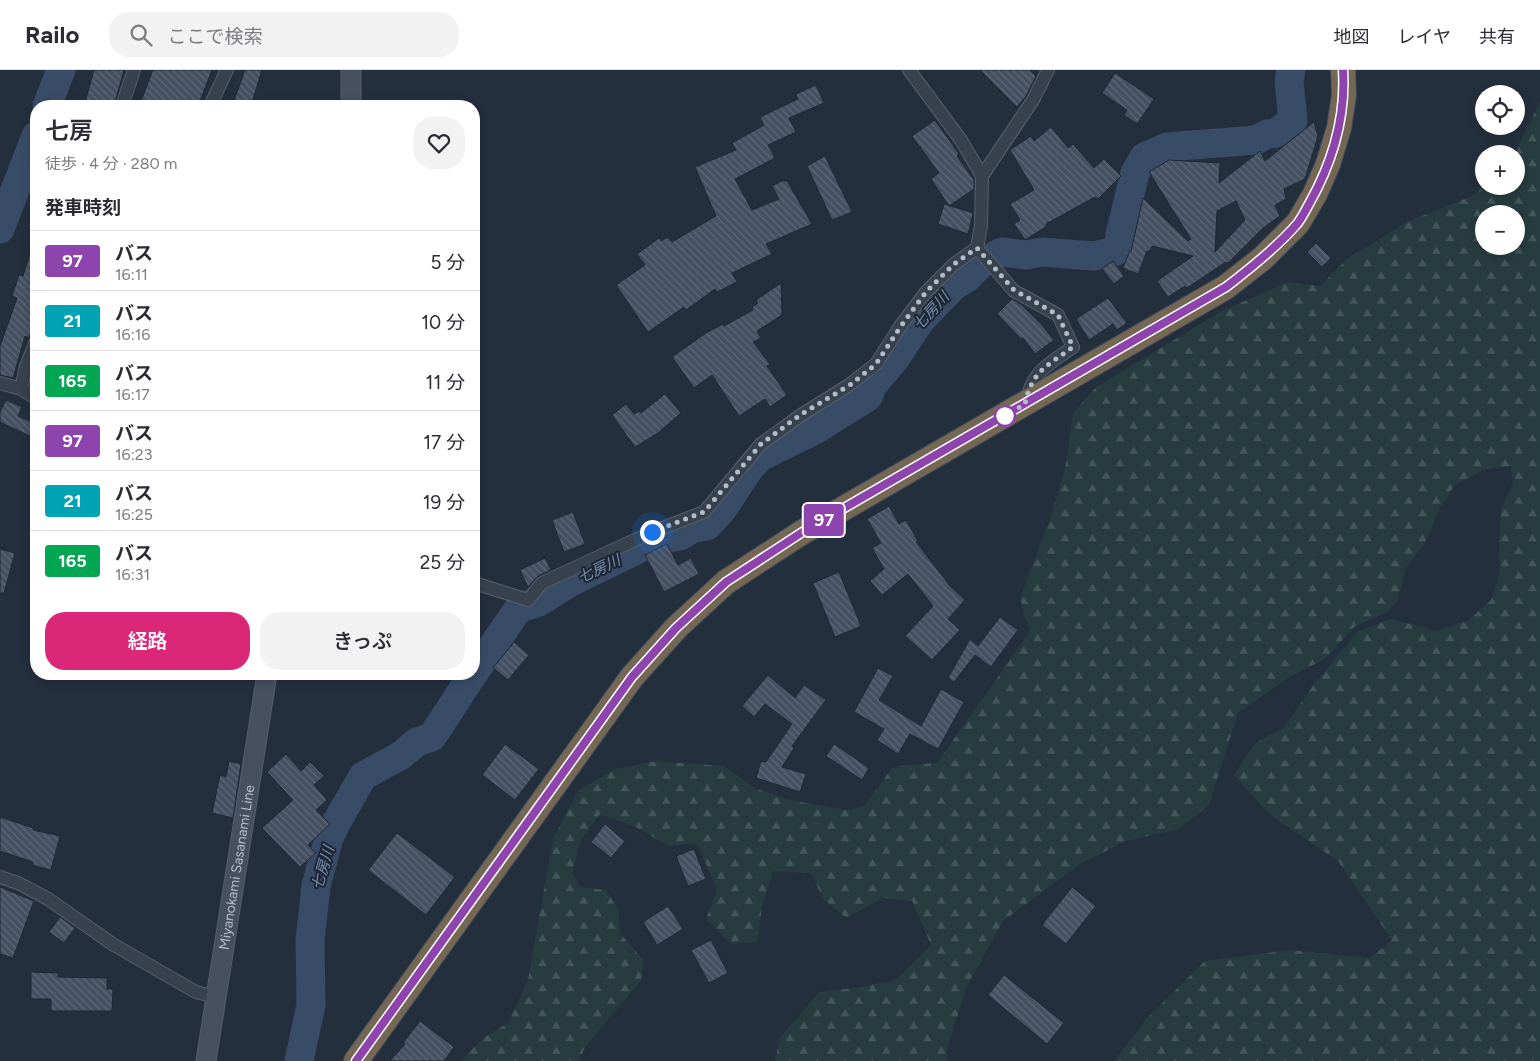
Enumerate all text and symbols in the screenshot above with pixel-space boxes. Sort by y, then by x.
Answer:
search box [109,12,459,57]
text: Railo [25,20,79,49]
icon: search [127,21,155,49]
text: ここで検索 [167,25,262,48]
text: 地図 [1334,26,1370,48]
text: レイヤ [1398,26,1451,48]
text: 共有 [1479,26,1515,48]
map controls [1475,85,1525,255]
button: locate [1475,85,1525,135]
text: 七房 [45,116,93,145]
button: heart [413,117,465,169]
button: + [1475,145,1525,195]
text: 徒歩 · 4 分 · 280 m [45,154,177,173]
text: 発車時刻 [45,196,121,219]
button: − [1475,205,1525,255]
text: バス [115,242,153,265]
text: 97 [62,250,83,272]
text: 5 分 [430,251,465,274]
text: 16:11 [115,265,148,284]
water label: 七房川 [909,287,954,334]
text: バス [115,302,153,325]
text: 21 [63,310,82,332]
text: 10 分 [421,311,465,334]
text: 16:16 [115,325,150,344]
text: バス [115,362,153,385]
text: 165 [58,370,87,392]
text: 11 分 [426,371,465,394]
text: 16:17 [115,385,150,404]
unlabelled marker [994,405,1016,427]
text: バス [115,422,153,445]
text: 97 [62,430,83,452]
text: 17 分 [423,431,465,454]
text: 16:23 [115,445,152,464]
text: バス [115,482,153,505]
text: 21 [63,490,82,512]
text: 19 分 [423,491,465,514]
line badge: 97 [802,504,846,536]
text: 16:25 [115,505,153,524]
text: 97 [814,509,834,531]
your location [640,520,665,545]
text: バス [115,542,153,565]
text: 165 [58,550,87,572]
water label: 七房川 [575,550,625,587]
text: 25 分 [420,551,465,574]
text: 16:31 [115,565,150,584]
button: 経路 [45,612,250,670]
button: きっぷ [260,612,465,670]
street label: Miyanokami Sasanami Line [215,783,258,951]
water label: 七房川 [308,842,338,892]

